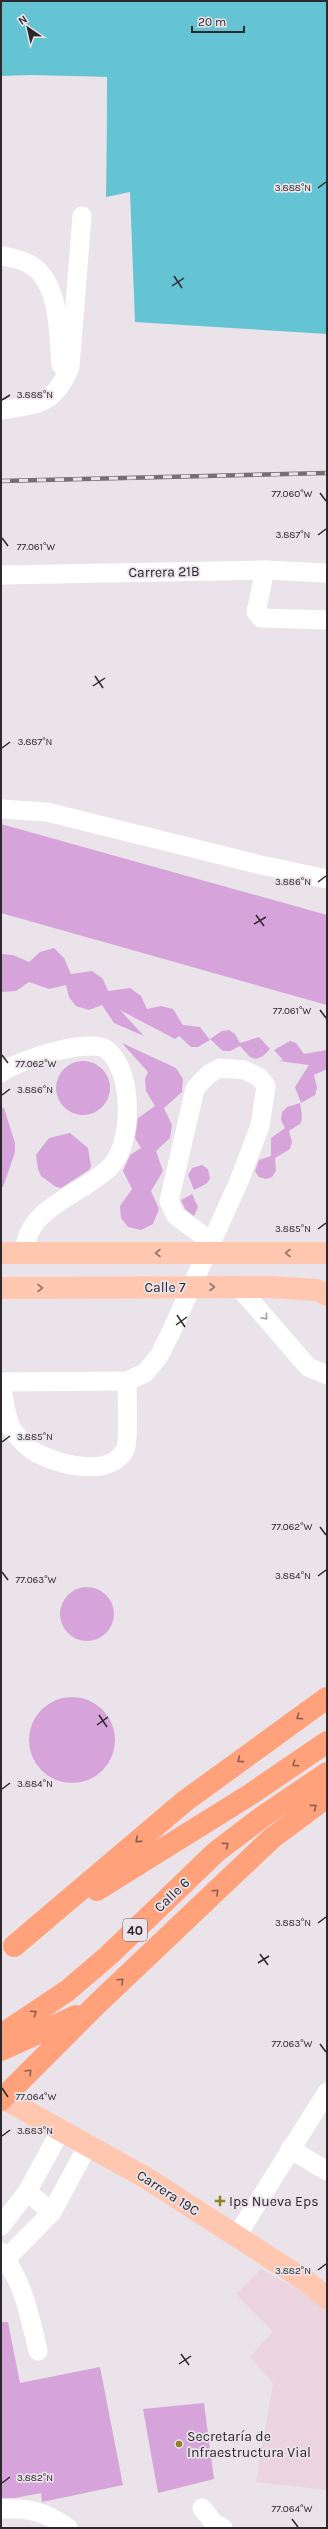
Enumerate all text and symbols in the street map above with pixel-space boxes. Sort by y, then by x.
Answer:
north arrow [8,8,48,48]
scale bar [192,8,244,34]
text: N [16,13,30,28]
text: 20 m [198,15,226,29]
text: 3.888°N [275,182,311,194]
text: 3.888°N [17,389,53,401]
text: 77.060°W [271,488,313,500]
text: 3.887°N [276,529,310,541]
text: 77.061°W [17,541,55,553]
street label: Carrera 21B [128,563,200,581]
text: 3.887°N [18,736,52,748]
text: 3.886°N [275,876,311,888]
text: 77.061°W [273,1005,311,1017]
text: 77.062°W [16,1058,57,1070]
text: 3.886°N [17,1084,53,1096]
text: 3.885°N [275,1223,311,1235]
one-way arrow [155,1249,161,1257]
one-way arrow [285,1249,291,1257]
street label: Calle 7 [144,1279,186,1296]
one-way arrow [209,1283,215,1291]
one-way arrow [37,1284,43,1292]
one-way arrow [260,1312,267,1320]
text: 3.885°N [17,1431,53,1443]
text: 77.062°W [272,1521,313,1533]
text: 3.884°N [275,1570,311,1582]
text: 77.063°W [15,1574,57,1586]
one-way arrow [296,1712,303,1720]
one-way arrow [238,1755,245,1762]
one-way arrow [292,1759,299,1766]
text: 3.884°N [17,1778,53,1790]
one-way arrow [310,1804,317,1812]
one-way arrow [136,1836,143,1843]
one-way arrow [221,1842,228,1849]
street label: Calle 6 [151,1874,193,1916]
one-way arrow [211,1889,219,1897]
text: 3.883°N [275,1917,311,1929]
road number: 40 [123,1919,147,1941]
one-way arrow [116,1978,124,1986]
one-way arrow [29,2011,36,2018]
text: 77.063°W [271,2038,313,2050]
one-way arrow [24,2069,31,2077]
text: 77.064°W [16,2091,56,2103]
text: 3.883°N [17,2125,53,2137]
street label: Carrera 19C [134,2167,202,2219]
place label: Ips Nueva Eps [229,2193,319,2210]
marker: Ips Nueva Eps [214,2195,226,2207]
text: 3.882°N [275,2265,311,2277]
place label: Secretaría de Infraestructura Vial [187,2428,311,2461]
marker: Secretaría de Infraestructura Vial [174,2439,184,2449]
text: 3.882°N [17,2472,53,2484]
text: 77.064°W [272,2503,312,2515]

